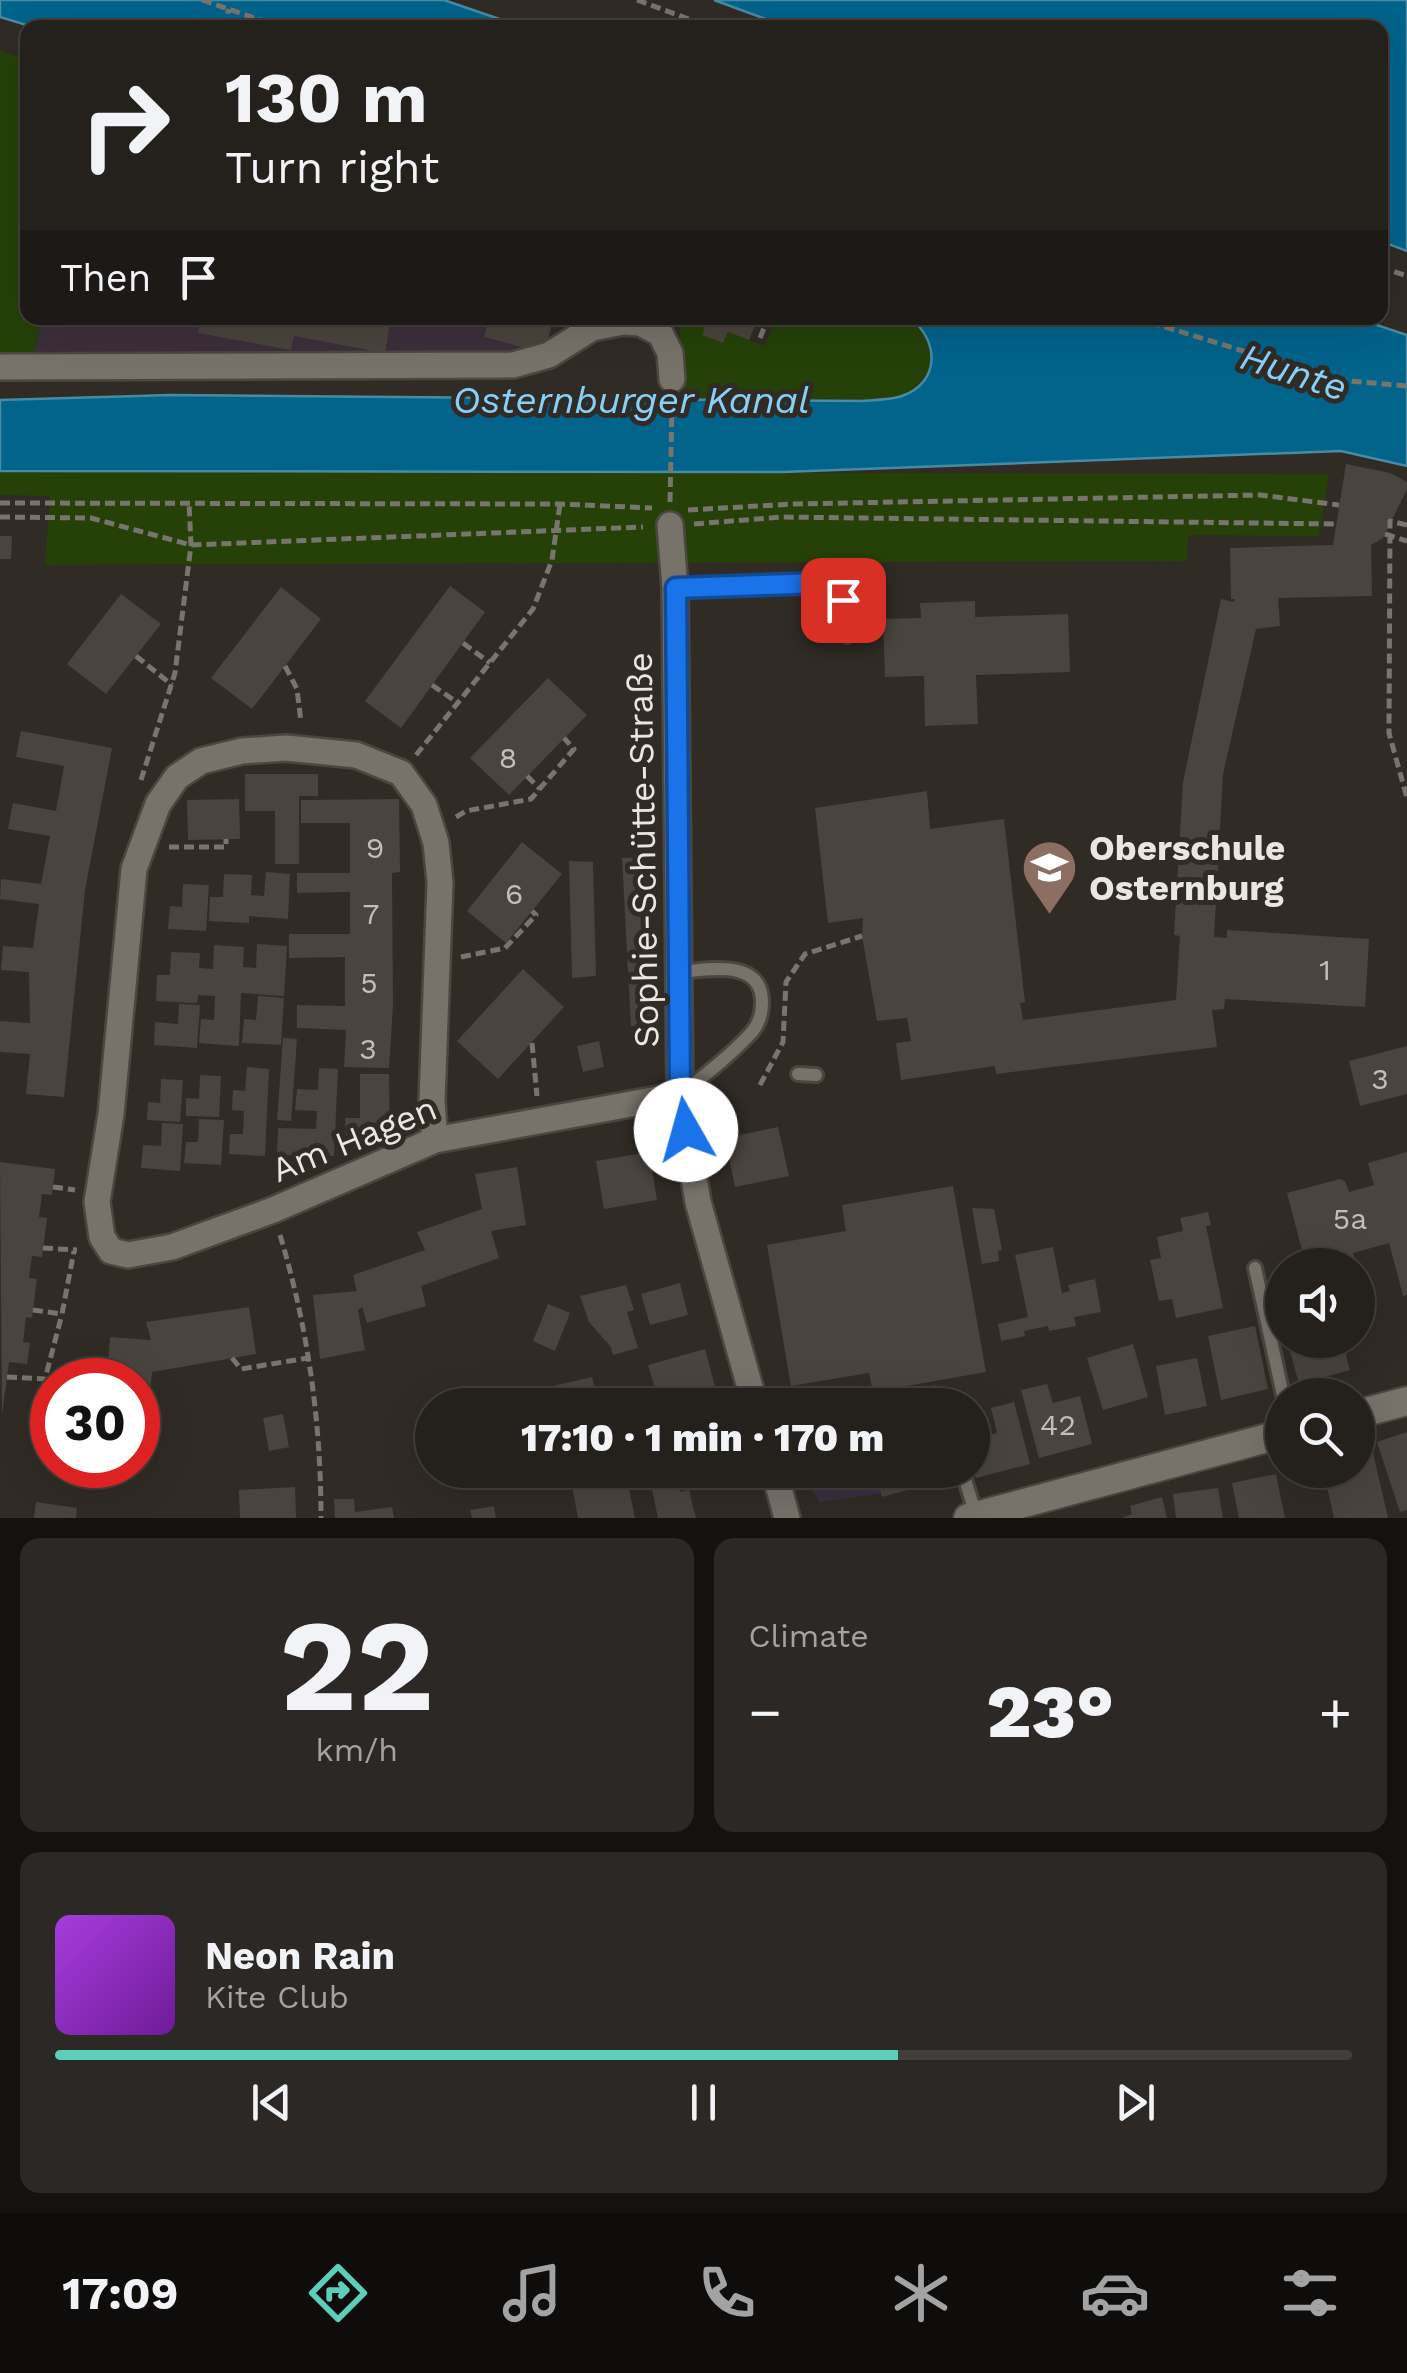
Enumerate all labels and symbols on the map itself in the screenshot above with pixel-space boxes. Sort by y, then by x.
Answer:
water label: Hunte [1235,334,1353,410]
water label: Osternburger Kanal [453,378,809,422]
pin [801,558,886,643]
street label: Sophie-Schütte-Straße [619,652,667,1048]
house number: 8 [499,740,517,775]
place label: Oberschule Osternburg [1089,827,1285,909]
house number: 9 [366,830,384,865]
school or university icon: Oberschule Osternburg [1020,838,1080,917]
house number: 6 [505,876,523,911]
house number: 7 [363,896,379,931]
house number: 1 [1319,952,1331,987]
house number: 5 [360,965,378,1000]
house number: 3 [359,1031,377,1066]
house number: 3 [1371,1061,1389,1096]
position arrow [634,1078,738,1182]
street label: Am Hagen [265,1087,443,1191]
house number: 5a [1333,1201,1367,1236]
speed limit sign: 30 [30,1358,160,1488]
house number: 42 [1040,1407,1076,1442]

